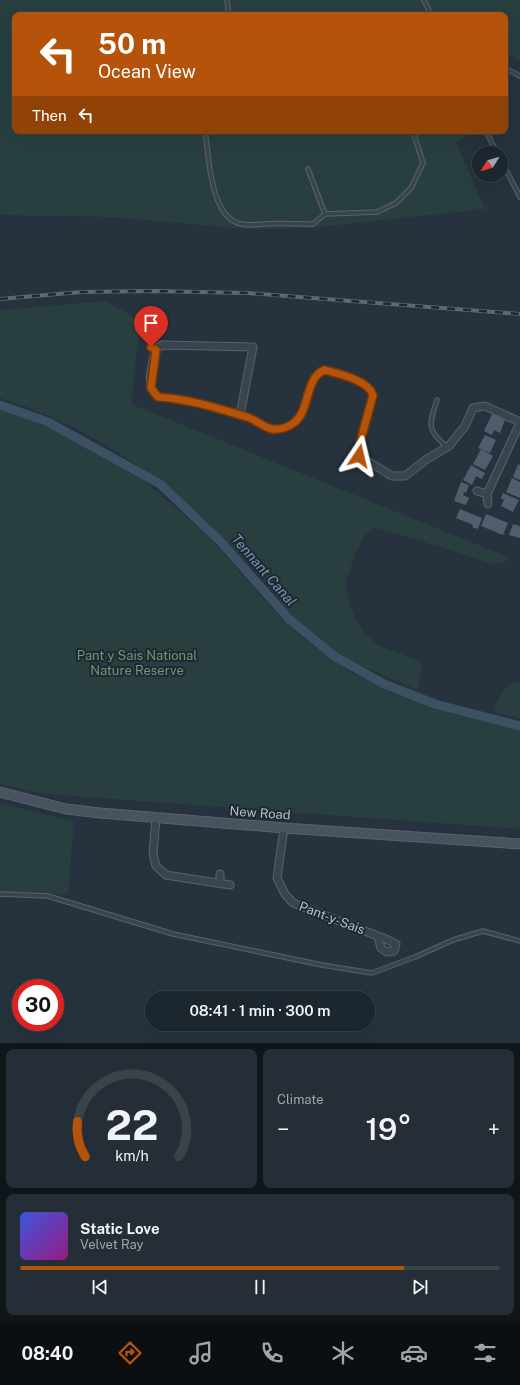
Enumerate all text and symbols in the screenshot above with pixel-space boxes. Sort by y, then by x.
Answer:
text: 50 m [98,27,166,60]
icon: left [32,28,84,80]
text: Ocean View [98,61,196,82]
icon: left [75,104,97,126]
text: Then [32,107,67,124]
north arrow [472,146,508,182]
map controls [472,146,508,182]
pin [134,306,168,347]
icon: arrive [140,312,162,334]
position arrow [338,435,380,477]
water label: Tennant Canal [228,531,300,609]
park label: Pant y Sais National Nature Reserve [77,648,197,678]
street label: New Road [229,803,291,823]
street label: Pant-y-Sais [297,899,367,937]
speed limit sign: 30 [12,979,64,1031]
text: 08:41 · 1 min · 300 m [189,1002,331,1019]
text: Climate [277,1092,324,1107]
text: 22 [105,1099,158,1148]
text: 19° [366,1111,411,1147]
text: − [277,1116,289,1142]
text: + [488,1116,500,1142]
text: km/h [115,1146,148,1163]
text: Static Love [80,1220,160,1237]
text: Velvet Ray [80,1237,144,1252]
icon: previous [89,1276,111,1298]
icon: pause [249,1276,271,1298]
icon: next [409,1276,431,1298]
icon: directions [116,1339,144,1367]
icon: music [187,1339,215,1367]
icon: phone [258,1339,286,1367]
icon: climate [329,1339,357,1367]
icon: car [400,1339,428,1367]
icon: filters [471,1339,499,1367]
text: 08:40 [21,1343,73,1364]

